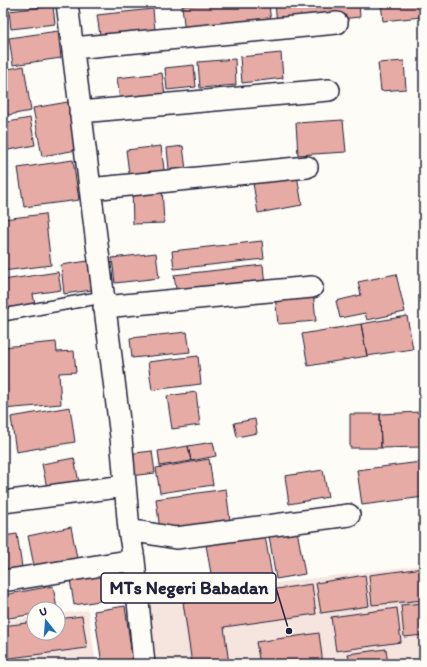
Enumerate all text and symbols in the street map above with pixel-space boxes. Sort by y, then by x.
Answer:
callout: MTs Negeri Babadan [101,573,276,603]
text: MTs Negeri Babadan [110,577,269,599]
north arrow [26,601,66,641]
text: U [38,605,49,619]

